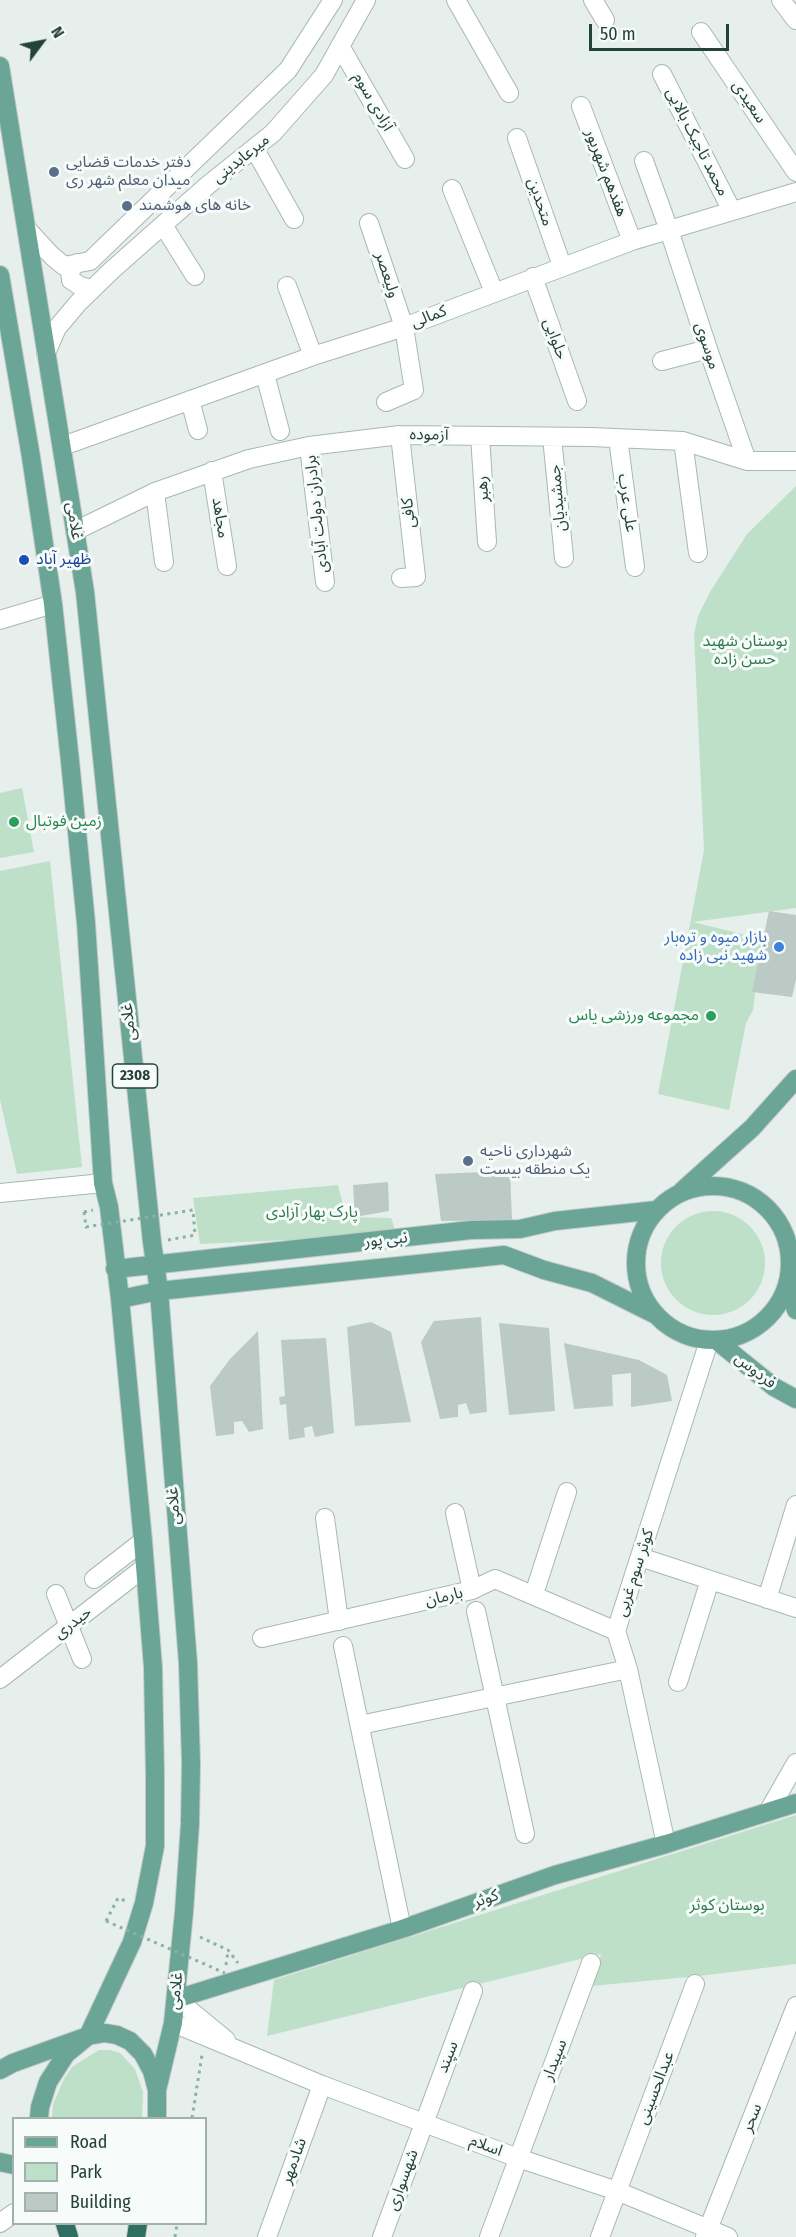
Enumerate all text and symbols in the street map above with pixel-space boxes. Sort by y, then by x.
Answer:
north arrow [12,12,72,72]
scale bar [592,12,732,50]
text: N [47,23,68,41]
text: 50 m [600,23,636,45]
street label: آزادی سوم [349,69,397,135]
street label: سعیدی [728,77,770,127]
street label: محمد تاجیک بالایی [661,85,733,199]
street label: هفدهم شهریور [581,126,631,220]
street label: میرعابدینی [209,130,273,188]
place label: دفتر خدمات قضایی میدان معلم شهر ری [66,153,191,191]
marker: دفتر خدمات قضایی میدان معلم شهر ری [47,165,61,179]
street label: متحدین [523,175,557,229]
place label: خانه های هوشمند [139,196,251,216]
marker: خانه های هوشمند [120,199,134,213]
street label: ولیعصر [371,250,403,300]
street label: کمالی [409,302,449,332]
street label: حلوایی [539,316,571,362]
street label: موسوی [690,320,724,372]
street label: آزموده [409,425,449,445]
street label: برادران دولت آبادی [301,454,333,574]
street label: جمشیدیان [546,464,570,532]
street label: علی عرب [613,473,641,533]
street label: رهبر [473,475,493,503]
street label: مجاهد [207,496,233,540]
street label: کافی [398,497,420,529]
street label: غلامی [62,501,86,541]
place label: ظهیر آباد [36,550,91,570]
marker: ظهیر آباد [17,553,31,567]
park label: بوستان شهید حسن زاده [703,632,787,670]
place label: زمین فوتبال [26,812,102,832]
marker: زمین فوتبال [7,815,21,829]
place label: بازار میوه و تره‌بار شهید نبی زاده [664,928,767,966]
marker: بازار میوه و تره‌بار شهید نبی زاده [772,940,786,954]
street label: غلامی [117,1002,141,1042]
place label: مجموعه ورزشی یاس [569,1006,699,1026]
marker: مجموعه ورزشی یاس [704,1009,718,1023]
road number: 2308 [112,1064,158,1088]
place label: شهرداری ناحیه یک منطقه بیست [480,1142,590,1180]
marker: شهرداری ناحیه یک منطقه بیست [461,1154,475,1168]
park label: پارک بهار آزادی [266,1203,358,1223]
street label: نبی پور [363,1228,409,1252]
street label: فردوس [731,1349,779,1393]
street label: غلامی [163,1486,185,1526]
street label: کوثر سوم غربی [612,1527,658,1619]
street label: بارمان [423,1583,465,1611]
street label: حیدری [50,1603,96,1643]
street label: کوثر [471,1886,501,1912]
park label: بوستان کوثر [689,1896,765,1916]
street label: غلامی [164,1971,188,2011]
street label: سپیدار [538,2037,572,2083]
street label: سپند [433,2038,463,2076]
street label: عبدالحسینی [633,2049,679,2127]
street label: سحر [738,2101,766,2135]
legend [12,2117,207,2225]
text: Road [70,2131,107,2153]
street label: اسلام [467,2131,505,2161]
street label: شادمهر [277,2135,311,2187]
street label: شهسواری [383,2147,423,2213]
text: Park [70,2161,102,2183]
text: Building [70,2191,131,2213]

